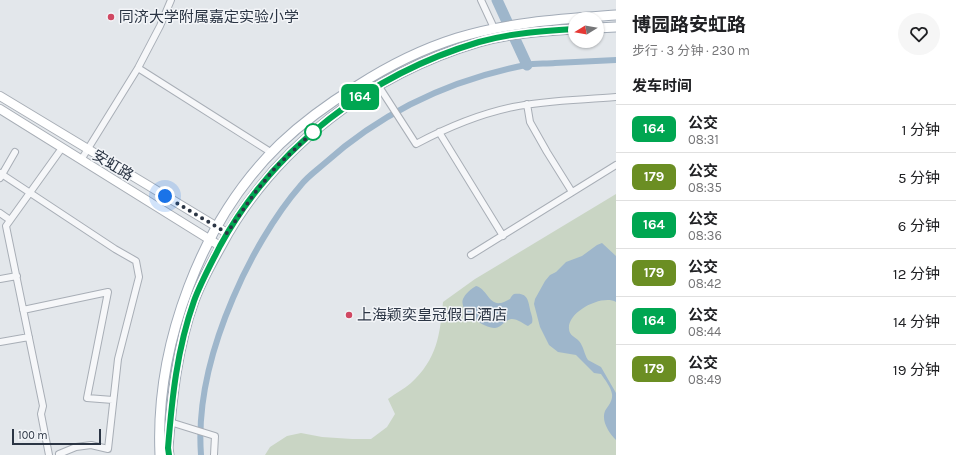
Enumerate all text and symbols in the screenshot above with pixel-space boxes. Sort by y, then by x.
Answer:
place label: 同济大学附属嘉定实验小学 [119,8,299,26]
marker: 同济大学附属嘉定实验小学 [106,12,116,22]
north arrow [568,12,604,48]
map controls [568,12,604,48]
button: heart [898,13,940,55]
text: 博园路安虹路 [632,14,746,36]
text: 步行 · 3 分钟 · 230 m [632,43,750,58]
text: 发车时间 [632,77,692,95]
line badge: 164 [337,84,383,110]
text: 164 [349,88,371,105]
text: 公交 [688,114,718,132]
text: 164 [643,120,665,137]
text: 1 分钟 [901,121,940,139]
unlabelled marker [304,123,322,141]
text: 08:31 [688,132,719,147]
street label: 安虹路 [89,146,137,184]
text: 公交 [688,162,718,180]
text: 179 [644,168,664,185]
text: 5 分钟 [898,169,940,187]
text: 08:35 [688,180,722,195]
your location [155,186,175,206]
text: 公交 [688,210,718,228]
text: 164 [643,216,665,233]
text: 6 分钟 [898,217,940,235]
text: 08:36 [688,228,722,243]
text: 公交 [688,258,718,276]
text: 179 [644,264,664,281]
text: 12 分钟 [893,265,940,283]
text: 08:42 [688,276,722,291]
place label: 上海颖奕皇冠假日酒店 [357,306,507,324]
text: 公交 [688,306,718,324]
marker: 上海颖奕皇冠假日酒店 [344,310,354,320]
text: 164 [643,312,665,329]
text: 14 分钟 [893,313,940,331]
text: 08:44 [688,324,721,339]
text: 公交 [688,354,718,372]
text: 179 [644,360,664,377]
text: 19 分钟 [893,361,940,379]
text: 08:49 [688,372,722,387]
scale bar [12,427,101,446]
text: 100 m [18,429,48,442]

